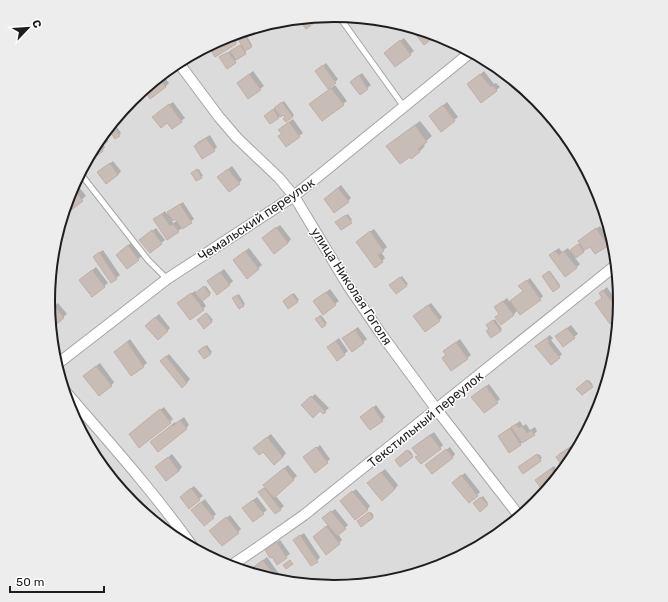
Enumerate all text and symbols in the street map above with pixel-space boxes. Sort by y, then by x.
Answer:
north arrow [8,8,48,48]
text: С [29,18,44,30]
street label: Чемальский переулок [195,175,317,264]
street label: улица Николая Гоголя [308,225,395,348]
street label: Текстильный переулок [365,368,486,471]
scale bar [10,568,104,594]
text: 50 m [16,575,44,589]

